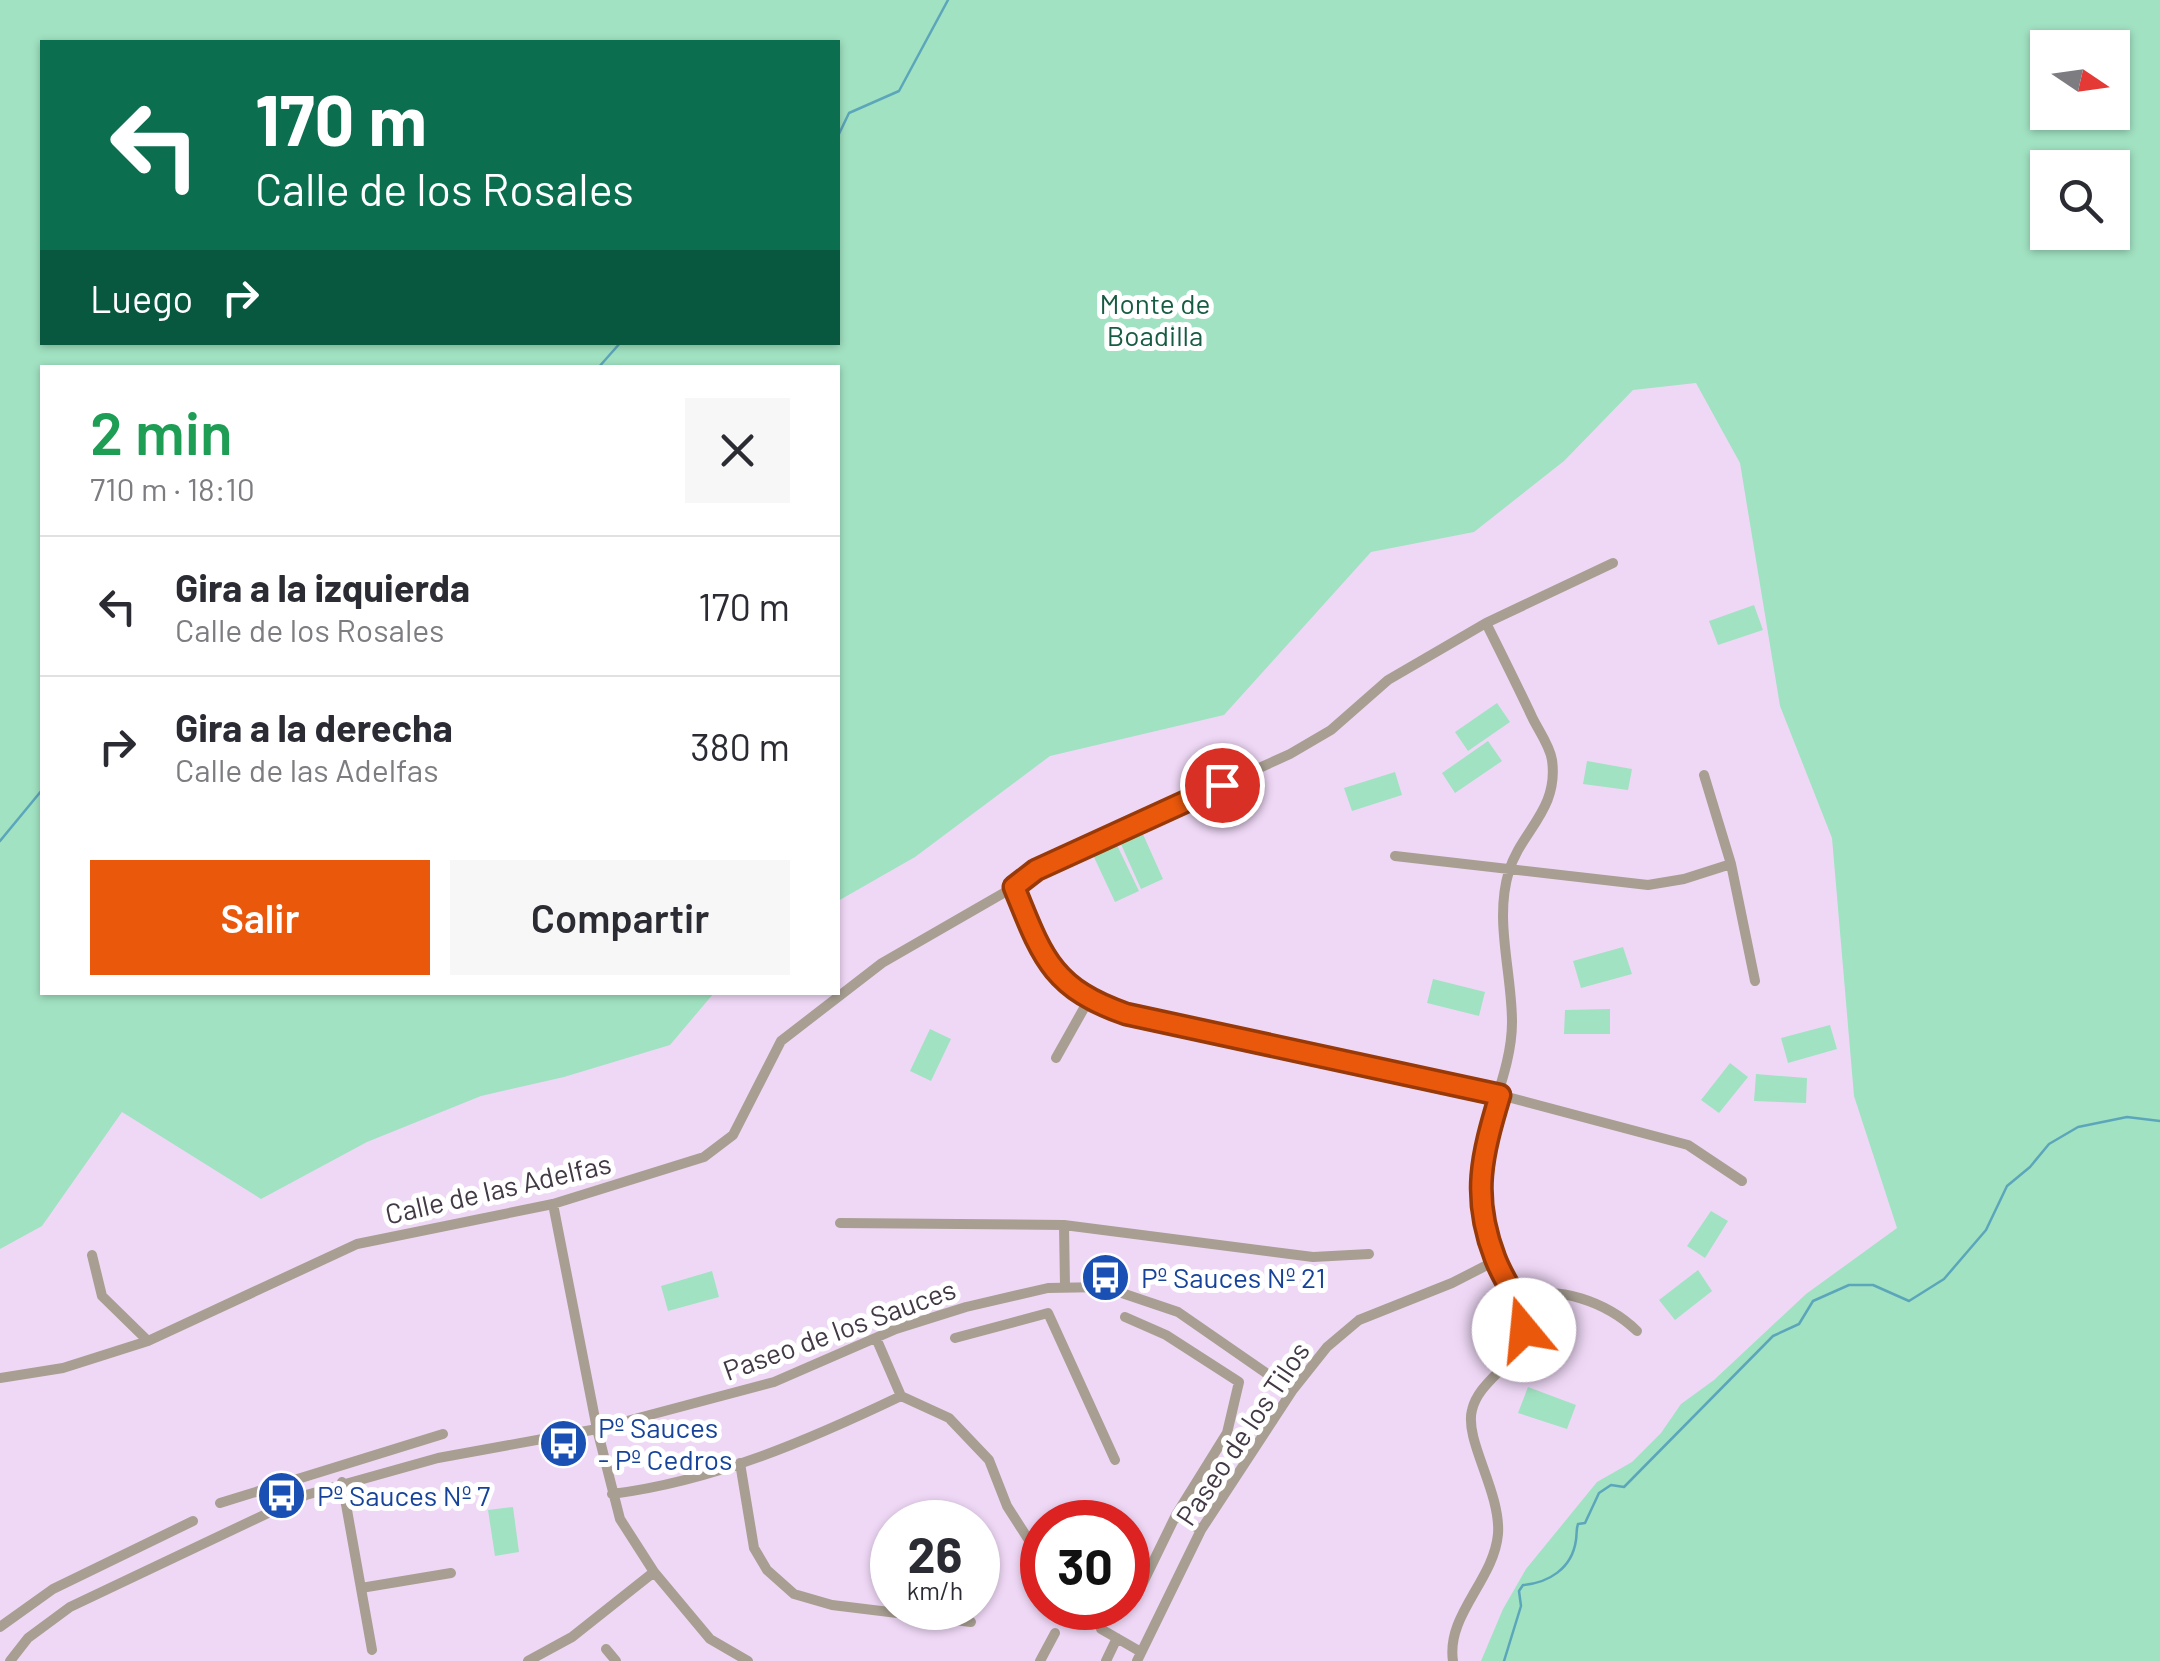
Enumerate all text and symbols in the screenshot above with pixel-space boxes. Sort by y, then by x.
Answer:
north arrow [2030,30,2130,130]
map controls [2030,30,2130,250]
text: 170 m [255,76,427,160]
icon: left [90,80,220,210]
button: search [2030,150,2130,250]
text: Calle de los Rosales [255,161,634,215]
icon: right [213,270,268,325]
text: Luego [90,275,193,321]
park label: Monte de Boadilla [1100,286,1210,352]
text: 2 min [90,395,233,467]
button: close [685,398,790,503]
text: 710 m · 18:10 [90,469,255,507]
text: Gira a la izquierda [175,564,470,610]
icon: left [90,579,145,634]
text: 170 m [698,583,790,629]
text: Calle de los Rosales [175,610,444,648]
text: Gira a la derecha [175,704,453,750]
icon: right [90,719,145,774]
text: 380 m [690,723,790,769]
pin [1180,743,1265,828]
text: Calle de las Adelfas [175,750,439,788]
icon: arrive [1195,758,1250,813]
button: Salir [90,860,430,975]
button: Compartir [450,860,790,975]
street label: Calle de las Adelfas [382,1145,614,1231]
bus stop icon: Pº Sauces Nº 21 [1080,1251,1132,1303]
place label: Pº Sauces Nº 21 [1141,1260,1326,1294]
street label: Paseo de los Sauces [718,1271,960,1387]
position arrow [1472,1278,1576,1382]
street label: Paseo de los Tilos [1168,1335,1316,1531]
place label: Pº Sauces - Pº Cedros [598,1410,733,1476]
bus stop icon: Pº Sauces - Pº Cedros [537,1417,589,1469]
bus stop icon: Pº Sauces Nº 7 [256,1469,308,1521]
place label: Pº Sauces Nº 7 [317,1478,490,1512]
speed limit sign: 30 [1020,1500,1150,1630]
text: 26 [908,1523,962,1583]
text: km/h [907,1575,963,1605]

